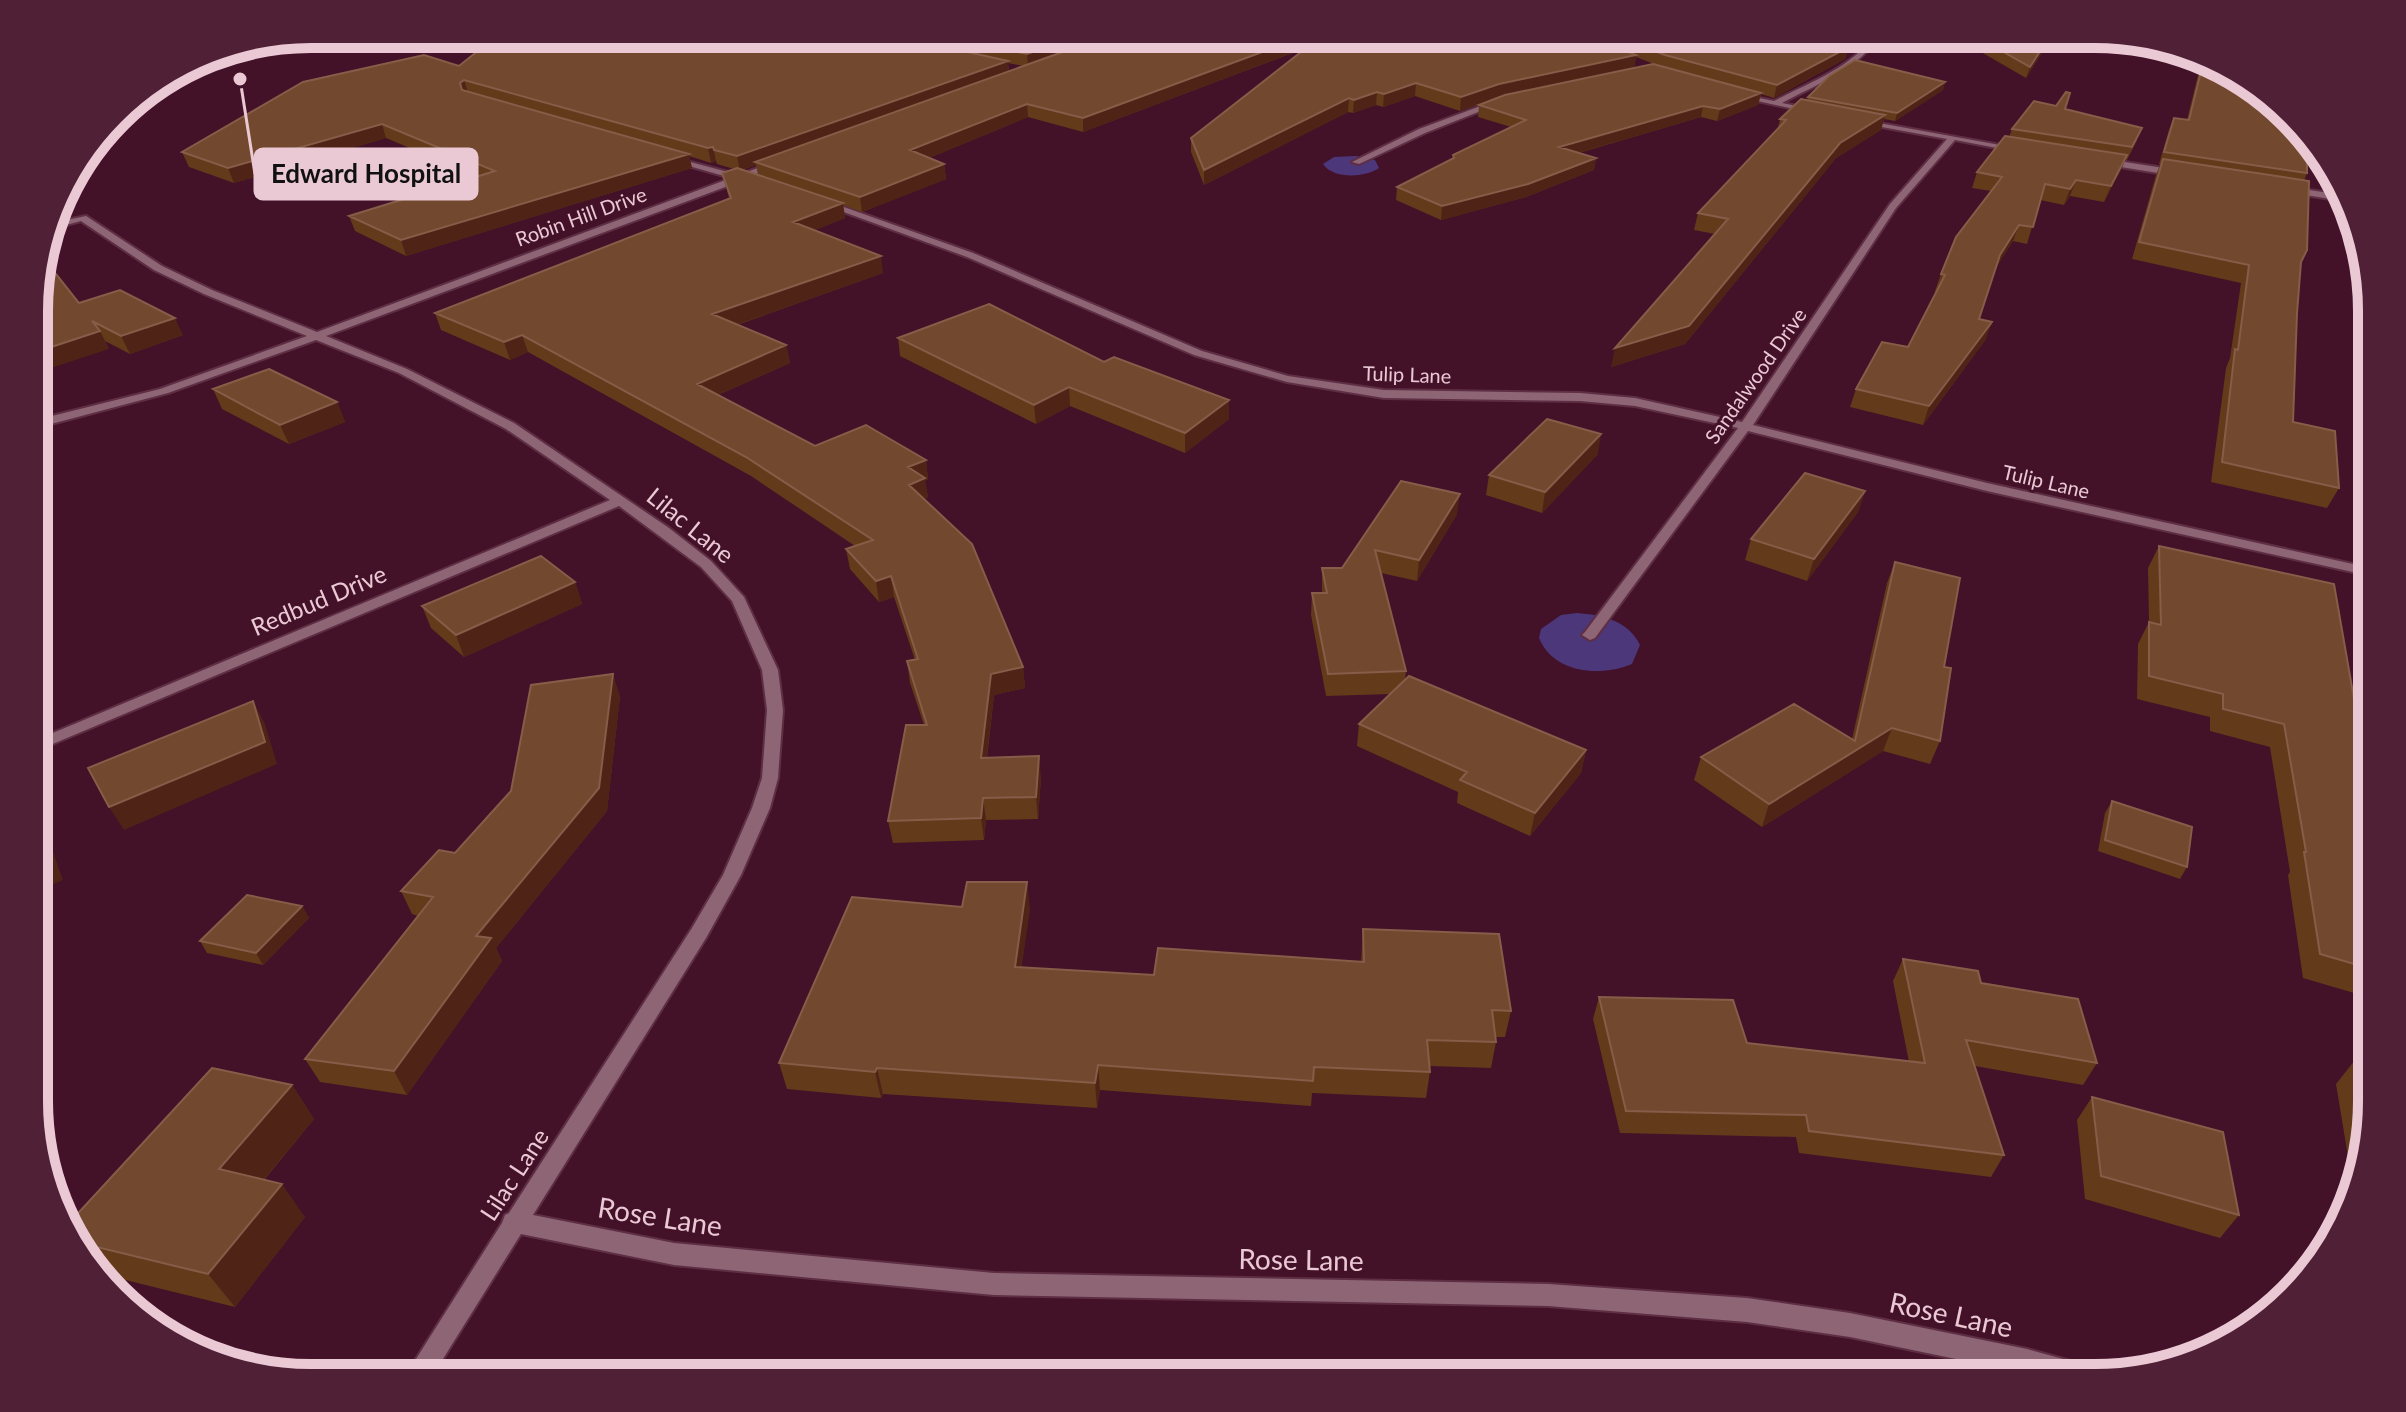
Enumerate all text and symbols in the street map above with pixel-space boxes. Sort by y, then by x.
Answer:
callout: Edward Hospital [255,149,477,199]
text: Edward Hospital [271,157,461,189]
street label: Robin Hill Drive [512,181,649,251]
street label: Sandalwood Drive [1699,303,1811,448]
street label: Tulip Lane [1362,360,1452,388]
street label: Tulip Lane [2000,459,2092,503]
street label: Lilac Lane [642,481,740,569]
street label: Redbud Drive [246,558,390,641]
street label: Lilac Lane [473,1123,554,1226]
street label: Rose Lane [596,1189,725,1243]
street label: Rose Lane [1238,1241,1364,1277]
street label: Rose Lane [1886,1284,2016,1344]

